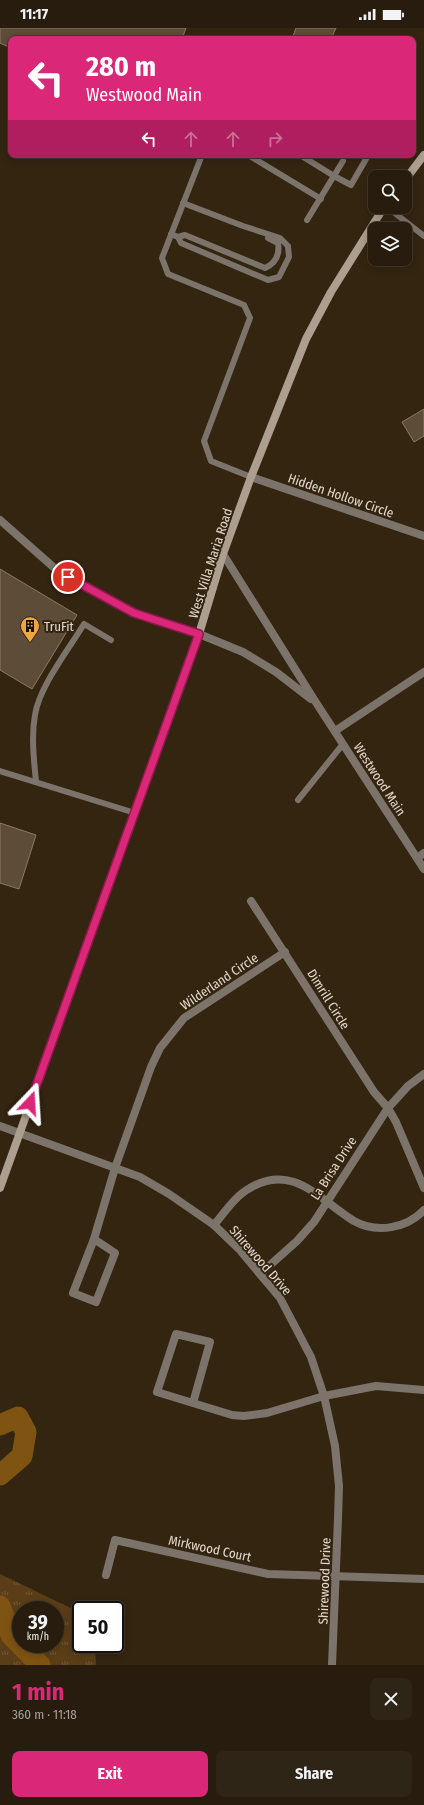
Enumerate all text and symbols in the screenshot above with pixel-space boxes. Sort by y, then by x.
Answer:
text: 11:17 [20,5,48,23]
text: 280 m [86,50,156,83]
icon: left [20,52,72,104]
text: Westwood Main [86,84,202,106]
icon: left [138,128,160,150]
icon: ahead [180,128,202,150]
icon: ahead [222,128,244,150]
icon: right [264,128,286,150]
map controls [368,170,412,266]
button: search [368,170,412,214]
button: layers [368,222,412,266]
street label: Hidden Hollow Circle [286,470,396,521]
street label: West Villa Maria Road [186,506,235,620]
pin [51,560,85,594]
icon: arrive [57,566,79,588]
building icon: TruFit [19,615,41,643]
place label: TruFit [44,619,75,634]
street label: Westwood Main [350,740,409,818]
street label: Wilderland Circle [178,950,261,1013]
street label: Dimrill Circle [304,966,353,1032]
position arrow [9,1082,51,1124]
street label: La Brisa Drive [307,1134,359,1203]
street label: Shirewood Drive [226,1223,295,1298]
street label: Mirkwood Court [167,1532,253,1565]
street label: Shirewood Drive [315,1537,334,1625]
speed limit sign: 50 [72,1601,124,1653]
text: 39 [28,1610,48,1634]
text: km/h [27,1631,49,1643]
text: 1 min [12,1678,64,1706]
button: close [370,1678,412,1720]
text: 360 m · 11:18 [12,1707,77,1722]
button: Exit [12,1751,208,1797]
button: Share [216,1751,412,1797]

